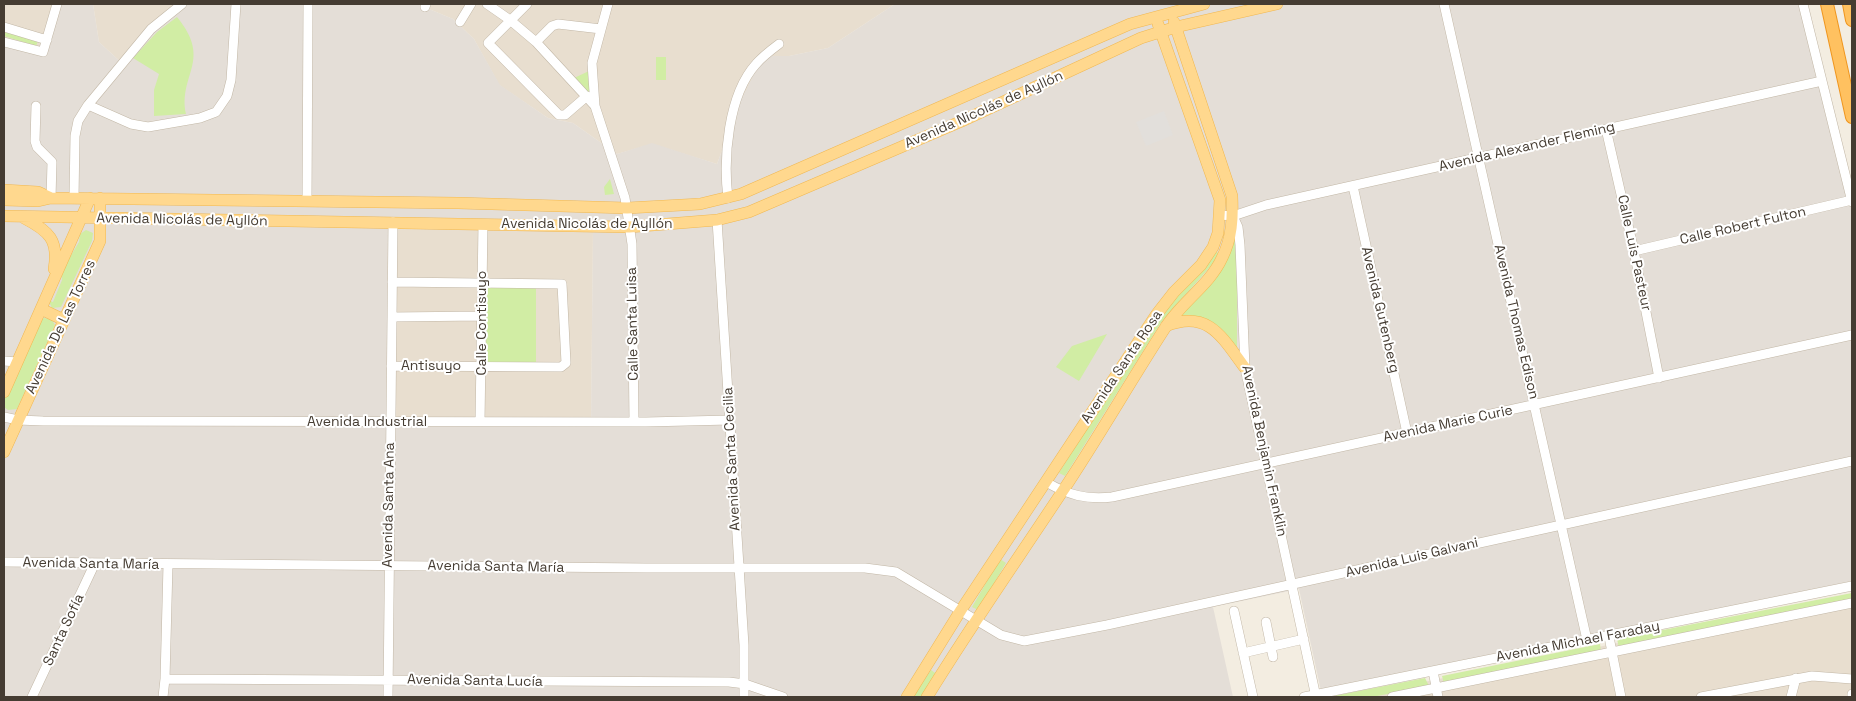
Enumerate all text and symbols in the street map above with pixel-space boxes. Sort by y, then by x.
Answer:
street label: Avenida Nicolás de Ayllón [902,67,1066,153]
street label: Avenida Alexander Fleming [1437,119,1617,175]
street label: Calle Luis Pasteur [1614,193,1654,313]
street label: Calle Robert Fulton [1678,203,1808,249]
street label: Avenida Nicolás de Ayllón [96,210,268,230]
street label: Avenida Nicolás de Ayllón [501,216,673,232]
street label: Avenida Thomas Edison [1490,243,1542,401]
street label: Avenida Gutenberg [1357,245,1403,375]
street label: Avenida De Las Torres [23,257,99,397]
street label: Calle Santa Luisa [624,267,642,381]
street label: Calle Contisuyo [474,271,490,375]
street label: Avenida Santa Rosa [1078,307,1166,427]
street label: Antisuyo [401,358,461,374]
street label: Avenida Benjamin Franklin [1238,364,1290,538]
street label: Avenida Santa Cecilia [720,387,744,531]
street label: Avenida Marie Curie [1382,402,1514,446]
street label: Avenida Industrial [307,414,427,430]
street label: Avenida Santa Ana [380,442,398,568]
street label: Avenida Luis Galvani [1344,535,1480,581]
street label: Avenida Santa María [22,554,160,574]
street label: Avenida Santa María [427,557,565,577]
street label: Santa Sofía [40,591,88,669]
street label: Avenida Michael Faraday [1495,618,1661,666]
street label: Avenida Santa Lucía [407,671,543,691]

